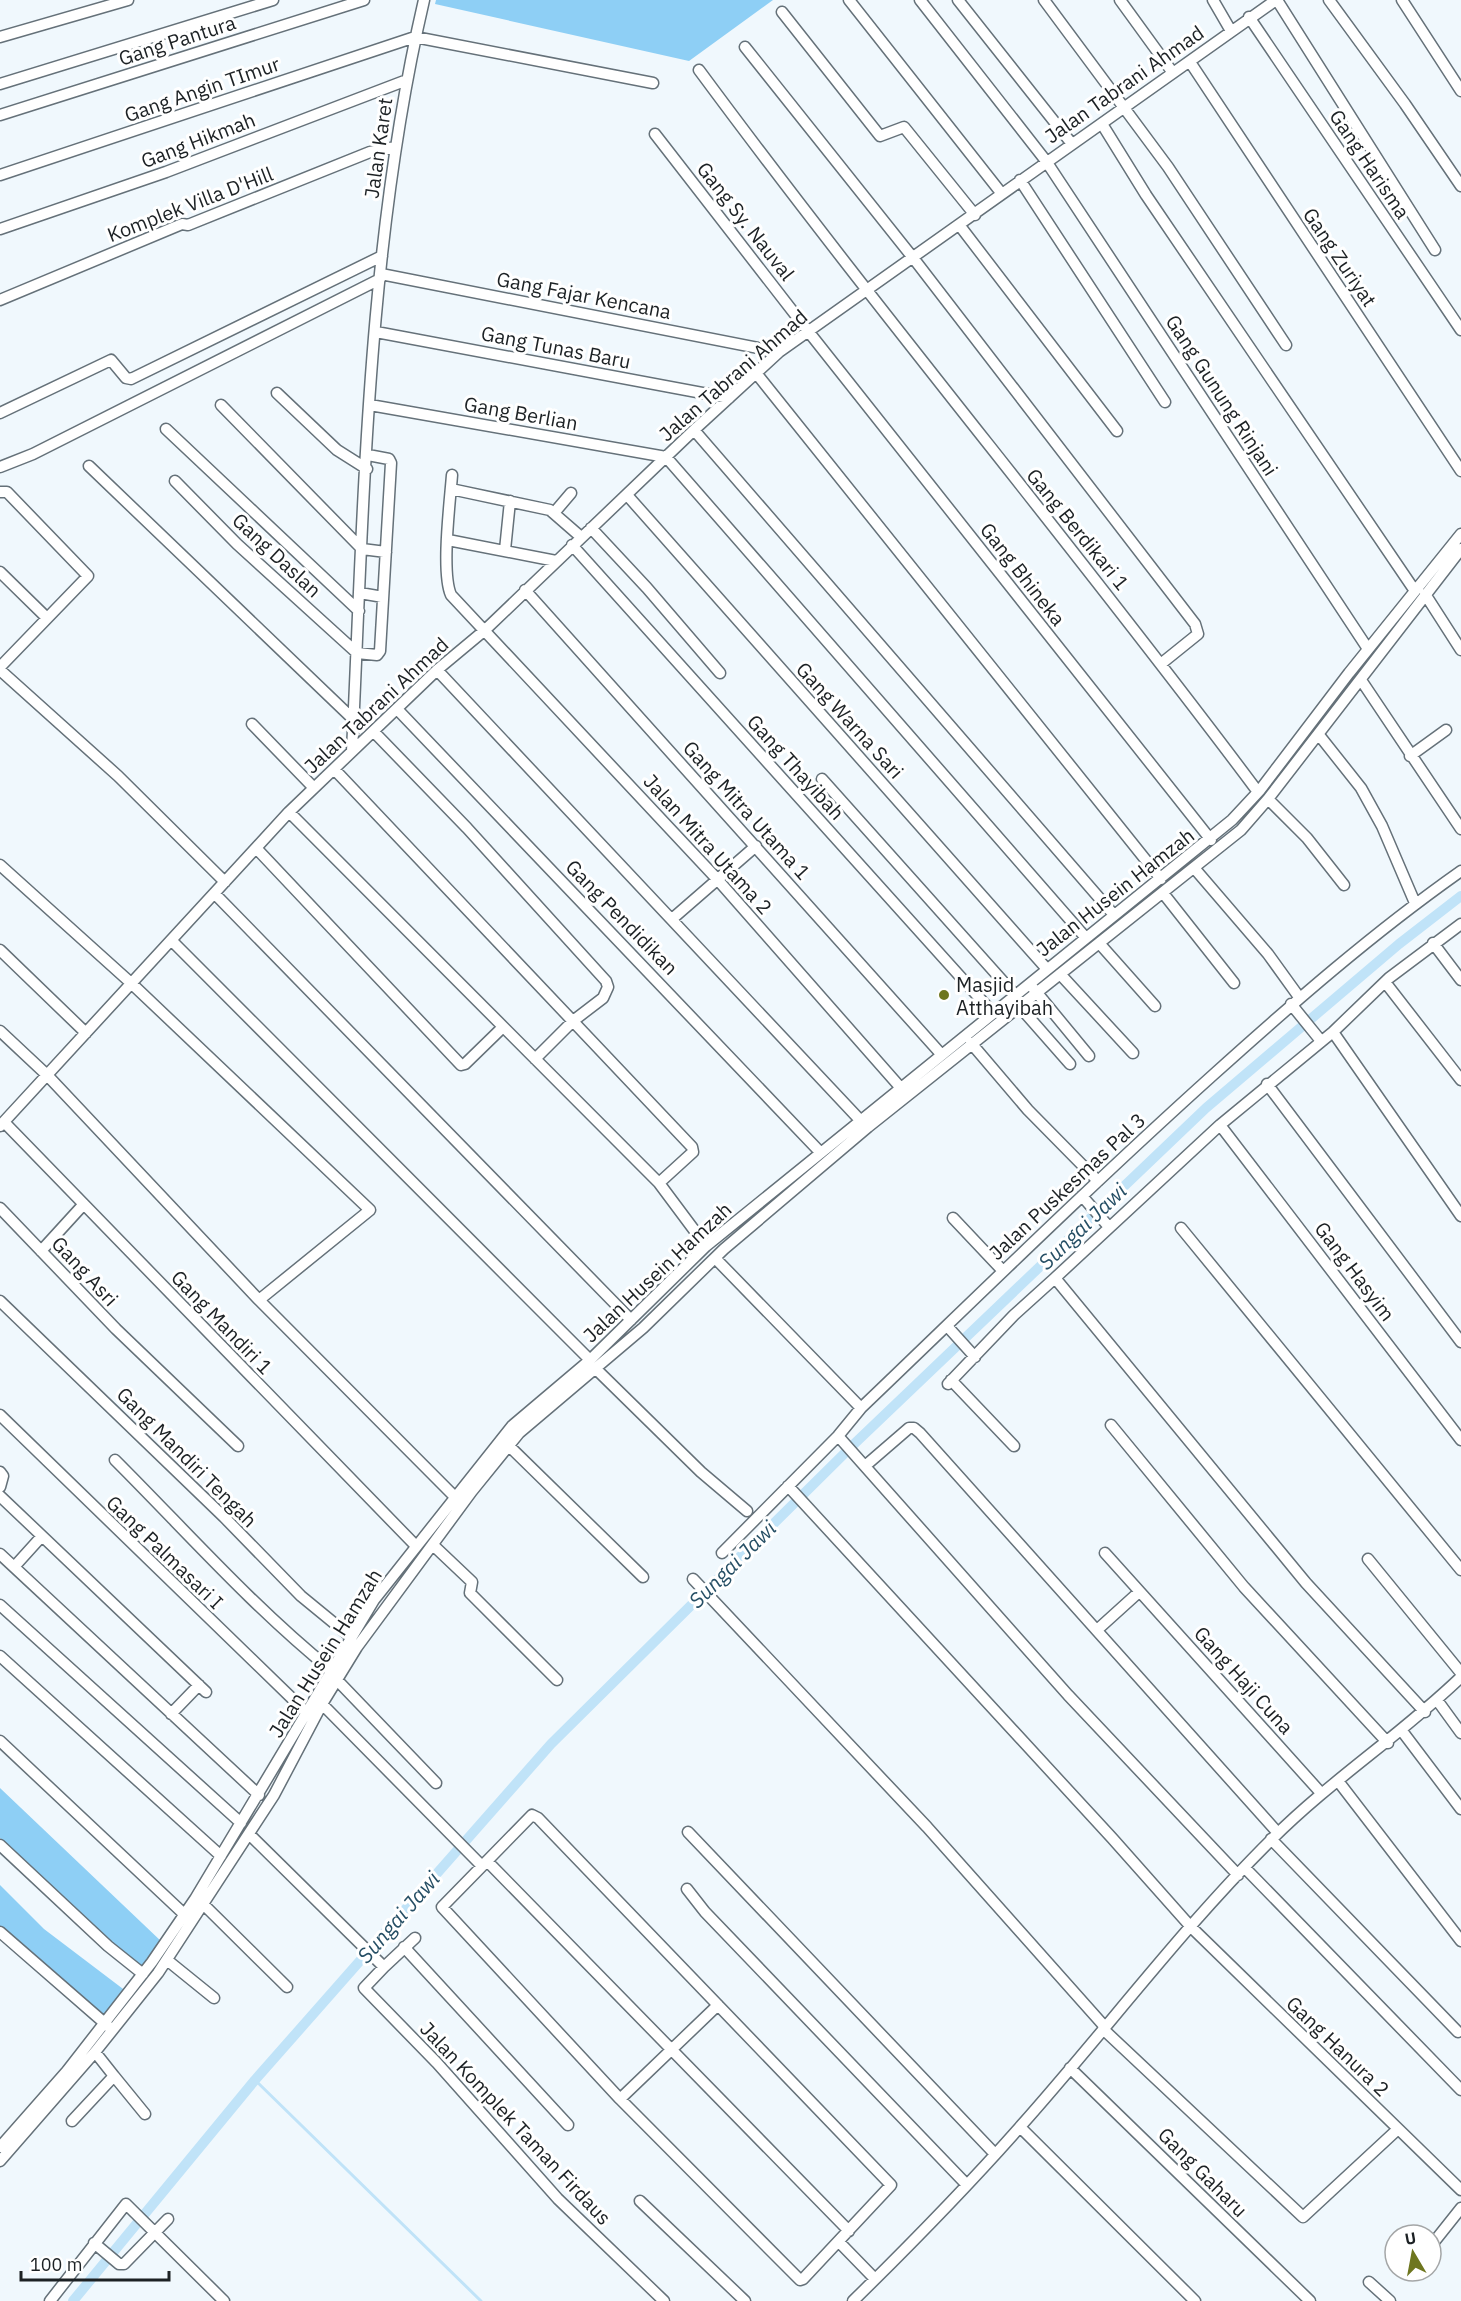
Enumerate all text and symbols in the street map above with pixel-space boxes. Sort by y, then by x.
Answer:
street label: Gang Pantura [115,8,239,72]
street label: Jalan Tabrani Ahmad [1039,19,1209,149]
street label: Gang Angin TImur [121,50,283,128]
street label: Jalan Karet [358,96,398,200]
street label: Gang Harisma [1324,104,1417,224]
street label: Gang Hikmah [137,106,259,174]
street label: Gang Sy. Nauval [691,156,801,286]
street label: Komplek Villa D'Hill [103,160,277,248]
street label: Gang Zuriyat [1297,202,1383,312]
street label: Gang Fajar Kencana [494,265,674,325]
street label: Jalan Tabrani Ahmad [653,303,813,447]
street label: Gang Gunung Rinjani [1160,309,1284,481]
street label: Gang Tunas Baru [479,319,633,375]
street label: Gang Berlian [462,390,580,436]
street label: Gang Berdikari 1 [1021,463,1135,595]
street label: Gang Daslan [227,507,327,603]
street label: Gang Bhineka [974,517,1072,631]
street label: Jalan Tabrani Ahmad [298,631,454,779]
street label: Gang Warna Sari [790,656,910,784]
street label: Gang Thayibah [741,708,851,826]
street label: Gang Mitra Utama 1 [677,735,817,885]
street label: Jalan Mitra Utama 2 [638,768,778,920]
street label: Jalan Husein Hamzah [1030,822,1200,962]
street label: Gang Pendidikan [560,853,684,981]
place label: Masjid Atthayibah [956,971,1053,1021]
marker: Masjid Atthayibah [937,988,951,1002]
street label: Jalan Puskesmas Pal 3 [983,1106,1151,1266]
water label: Sungai Jawi [1032,1176,1133,1275]
street label: Jalan Husein Hamzah [577,1196,737,1348]
street label: Gang Hasyim [1309,1216,1401,1326]
street label: Gang Asri [46,1230,124,1312]
street label: Gang Mandiri 1 [165,1264,279,1380]
street label: Gang Mandiri Tengah [111,1381,263,1533]
street label: Gang Palmasari I [101,1489,229,1615]
water label: Sungai Jawi [682,1514,782,1614]
street label: Jalan Husein Hamzah [262,1564,388,1742]
street label: Gang Haji Cuna [1188,1620,1300,1740]
water label: Sungai Jawi [350,1865,446,1969]
street label: Gang Hanura 2 [1281,1990,1395,2102]
street label: Jalan Komplek Taman Firdaus [414,2015,618,2231]
street label: Gang Gaharu [1152,2121,1254,2223]
north arrow [1383,2223,1443,2283]
text: U [1403,2227,1418,2249]
scale bar [21,2244,170,2282]
text: 100 m [30,2253,82,2276]

